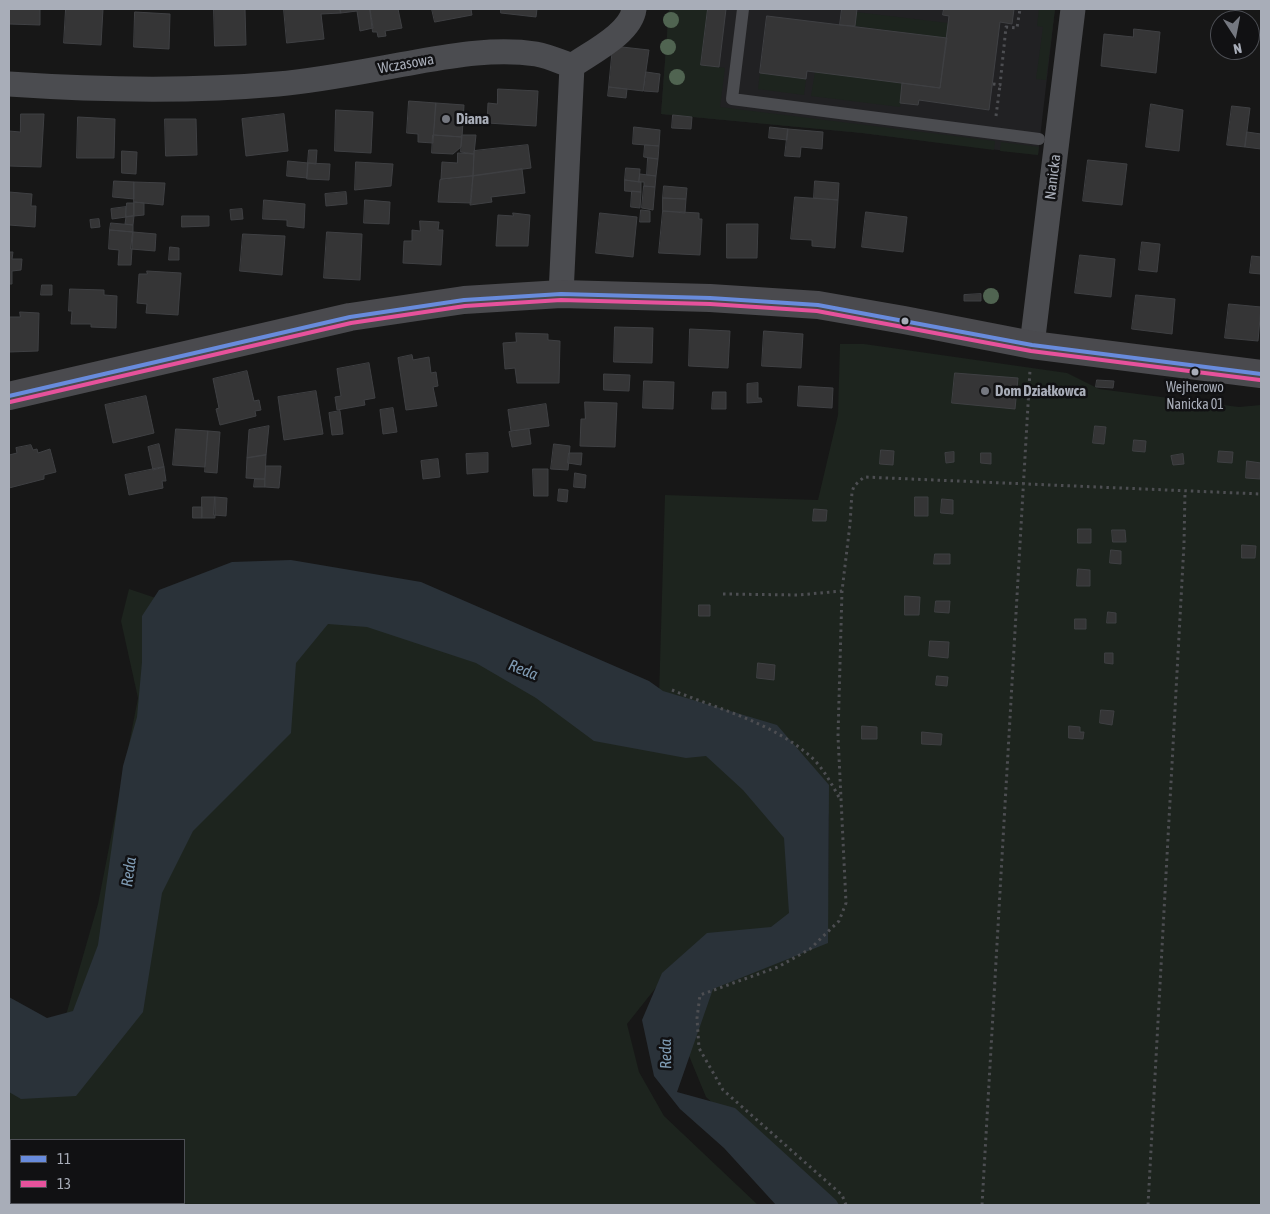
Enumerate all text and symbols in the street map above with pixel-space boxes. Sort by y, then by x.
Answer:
north arrow [1210,10,1260,60]
text: N [1232,40,1243,57]
street label: Wczasowa [377,50,435,78]
place label: Diana [456,110,489,128]
marker: Diana [440,113,452,125]
street label: Nanicka [1041,153,1065,201]
unlabelled marker [900,316,910,326]
marker: Wejherowo Nanicka 01 [1190,367,1200,377]
place label: Wejherowo Nanicka 01 [1166,380,1224,412]
place label: Dom Działkowca [995,382,1086,400]
marker: Dom Działkowca [979,385,991,397]
water label: Reda [506,656,540,684]
water label: Reda [117,856,141,888]
water label: Reda [656,1039,676,1069]
legend [10,1139,185,1204]
text: 11 [57,1150,71,1167]
text: 13 [57,1175,71,1192]

